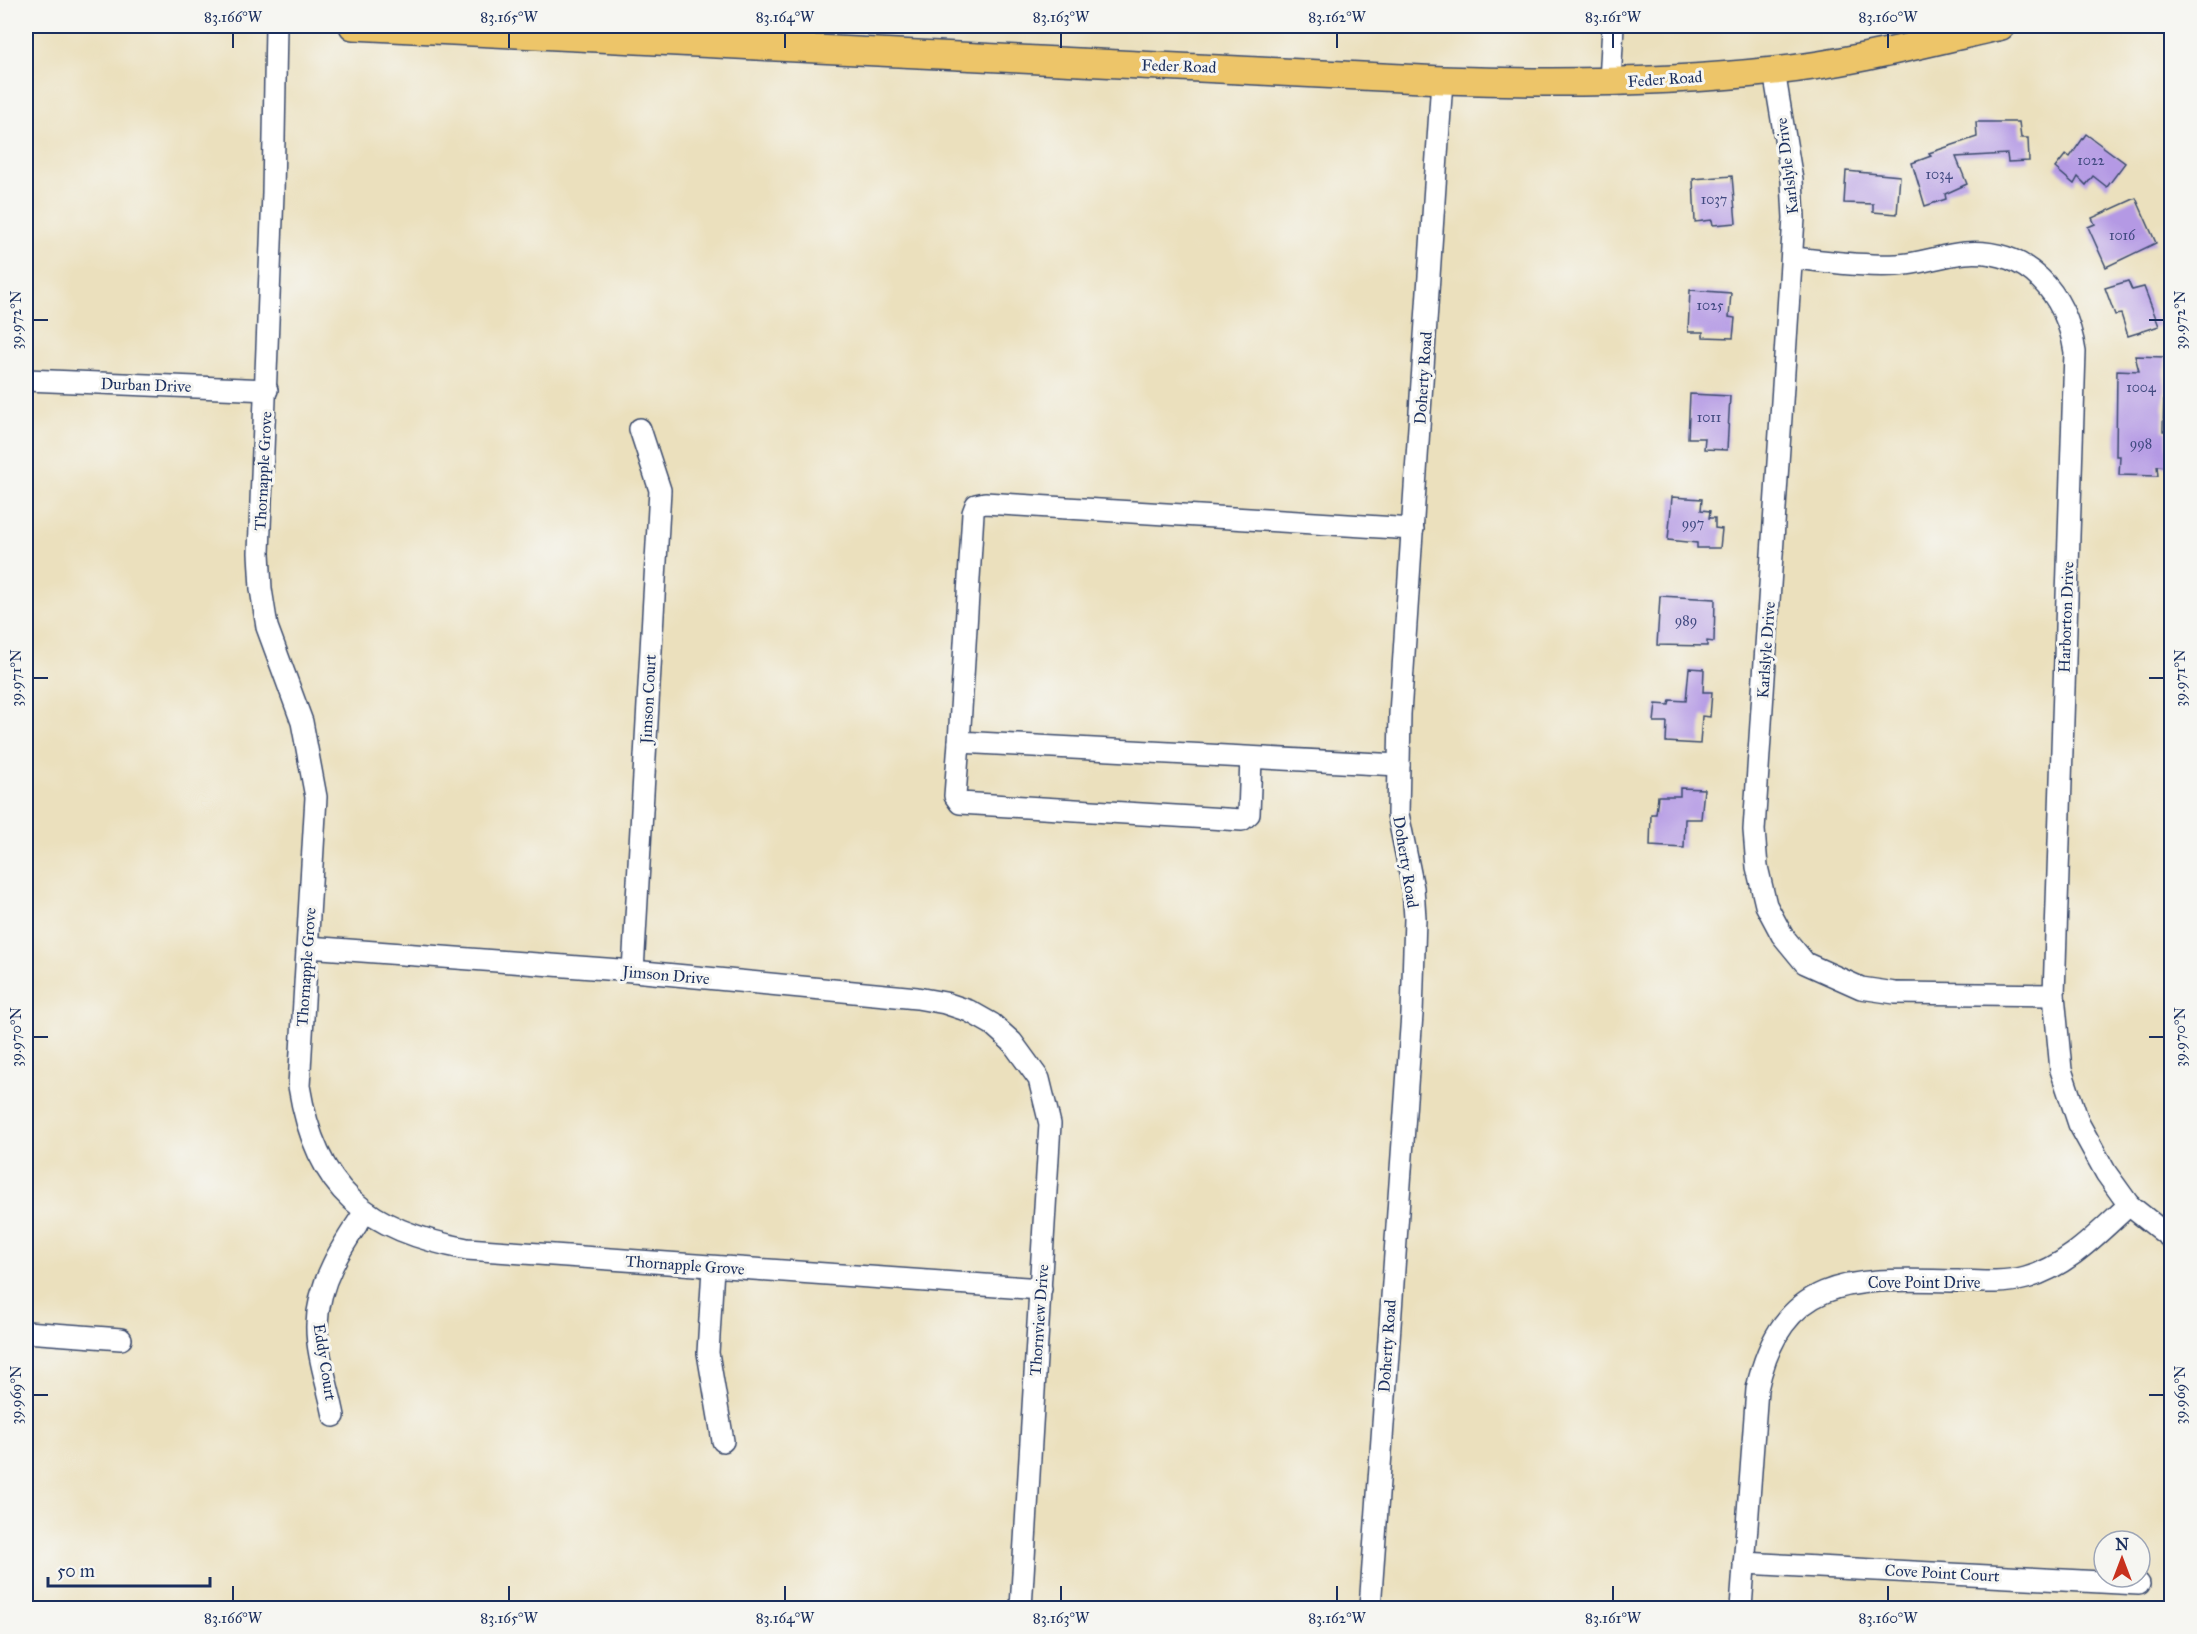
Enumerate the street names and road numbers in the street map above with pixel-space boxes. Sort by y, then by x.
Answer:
street label: Feder Road [1141,55,1217,77]
street label: Feder Road [1627,67,1703,91]
street label: Karlslyle Drive [1772,116,1802,215]
street label: Doherty Road [1410,331,1436,425]
street label: Durban Drive [100,374,192,396]
street label: Thornapple Grove [250,411,276,531]
street label: Harborton Drive [2055,561,2077,673]
street label: Karlslyle Drive [1753,601,1779,699]
street label: Jimson Court [636,653,661,746]
street label: Doherty Road [1389,815,1423,909]
street label: Thornapple Grove [292,906,320,1027]
street label: Jimson Drive [620,962,711,989]
street label: Thornapple Grove [625,1251,746,1279]
street label: Thornview Drive [1026,1263,1052,1377]
street label: Cove Point Drive [1868,1273,1981,1292]
street label: Doherty Road [1374,1299,1400,1393]
street label: Eddy Court [310,1322,341,1402]
street label: Cove Point Court [1884,1561,2000,1586]

